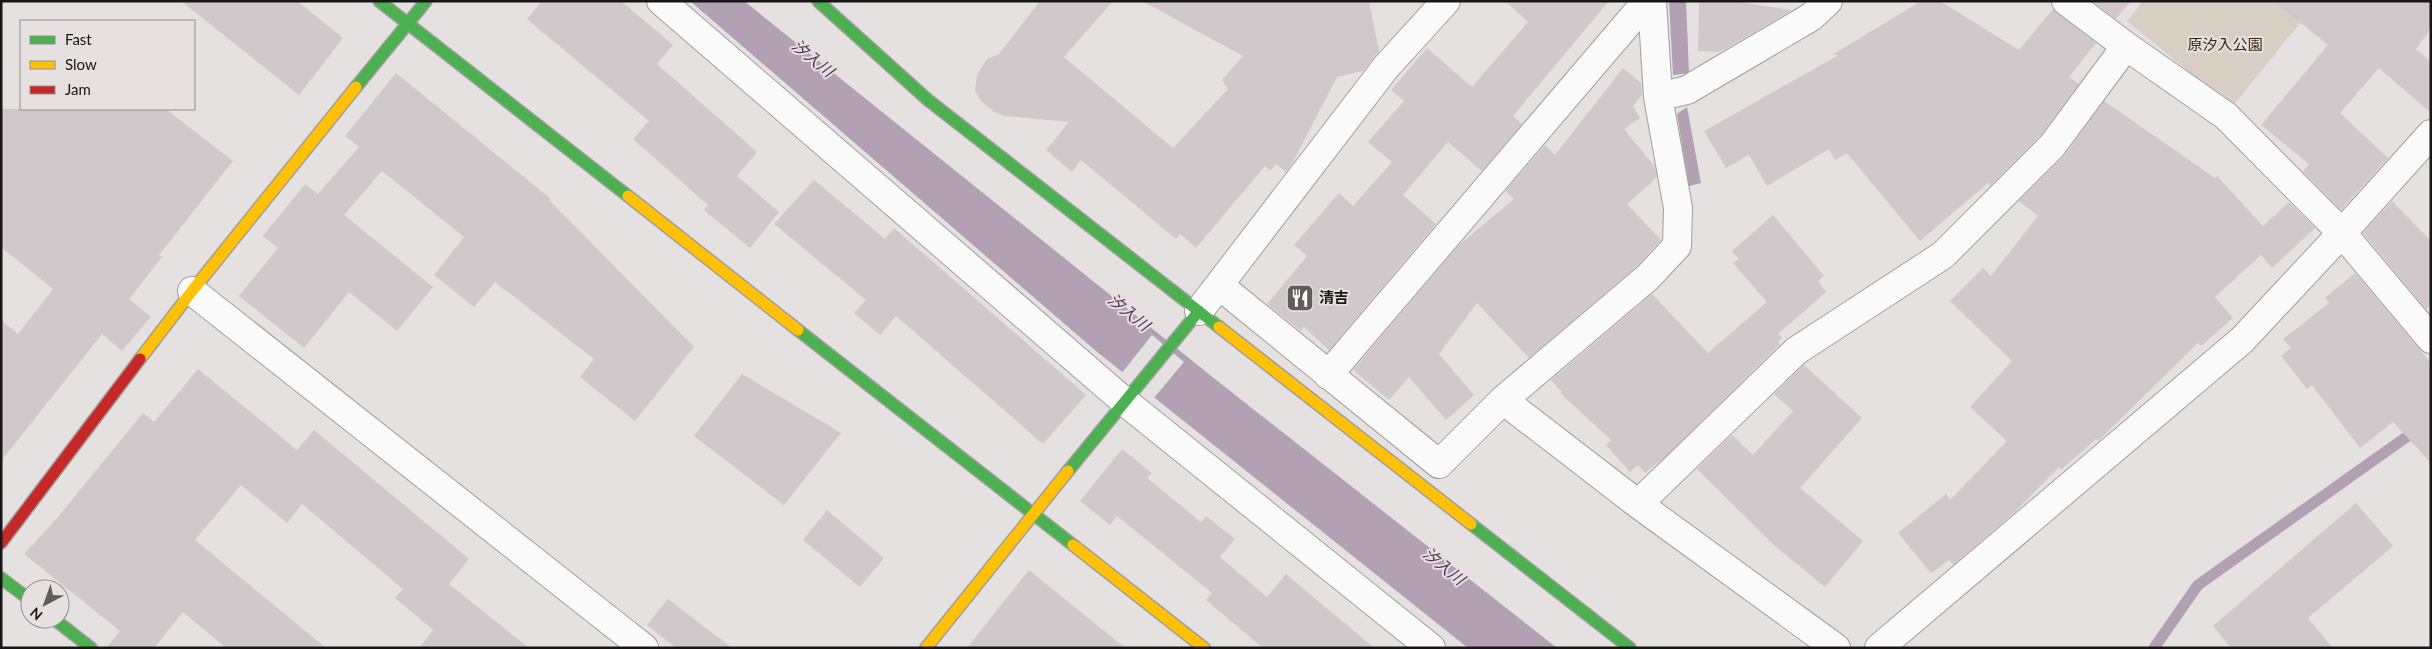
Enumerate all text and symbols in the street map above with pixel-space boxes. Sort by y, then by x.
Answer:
legend [20,20,195,110]
text: Fast [65,30,92,48]
water label: 汐入川 [789,35,839,81]
park label: 原汐入公園 [2187,35,2263,53]
text: Slow [65,55,97,73]
text: Jam [65,80,91,98]
restaurant icon: 清吉 [1285,283,1315,313]
place label: 清吉 [1319,288,1349,306]
water label: 汐入川 [1105,289,1155,335]
water label: 汐入川 [1420,543,1470,589]
north arrow [20,579,70,629]
text: N [26,604,46,624]

